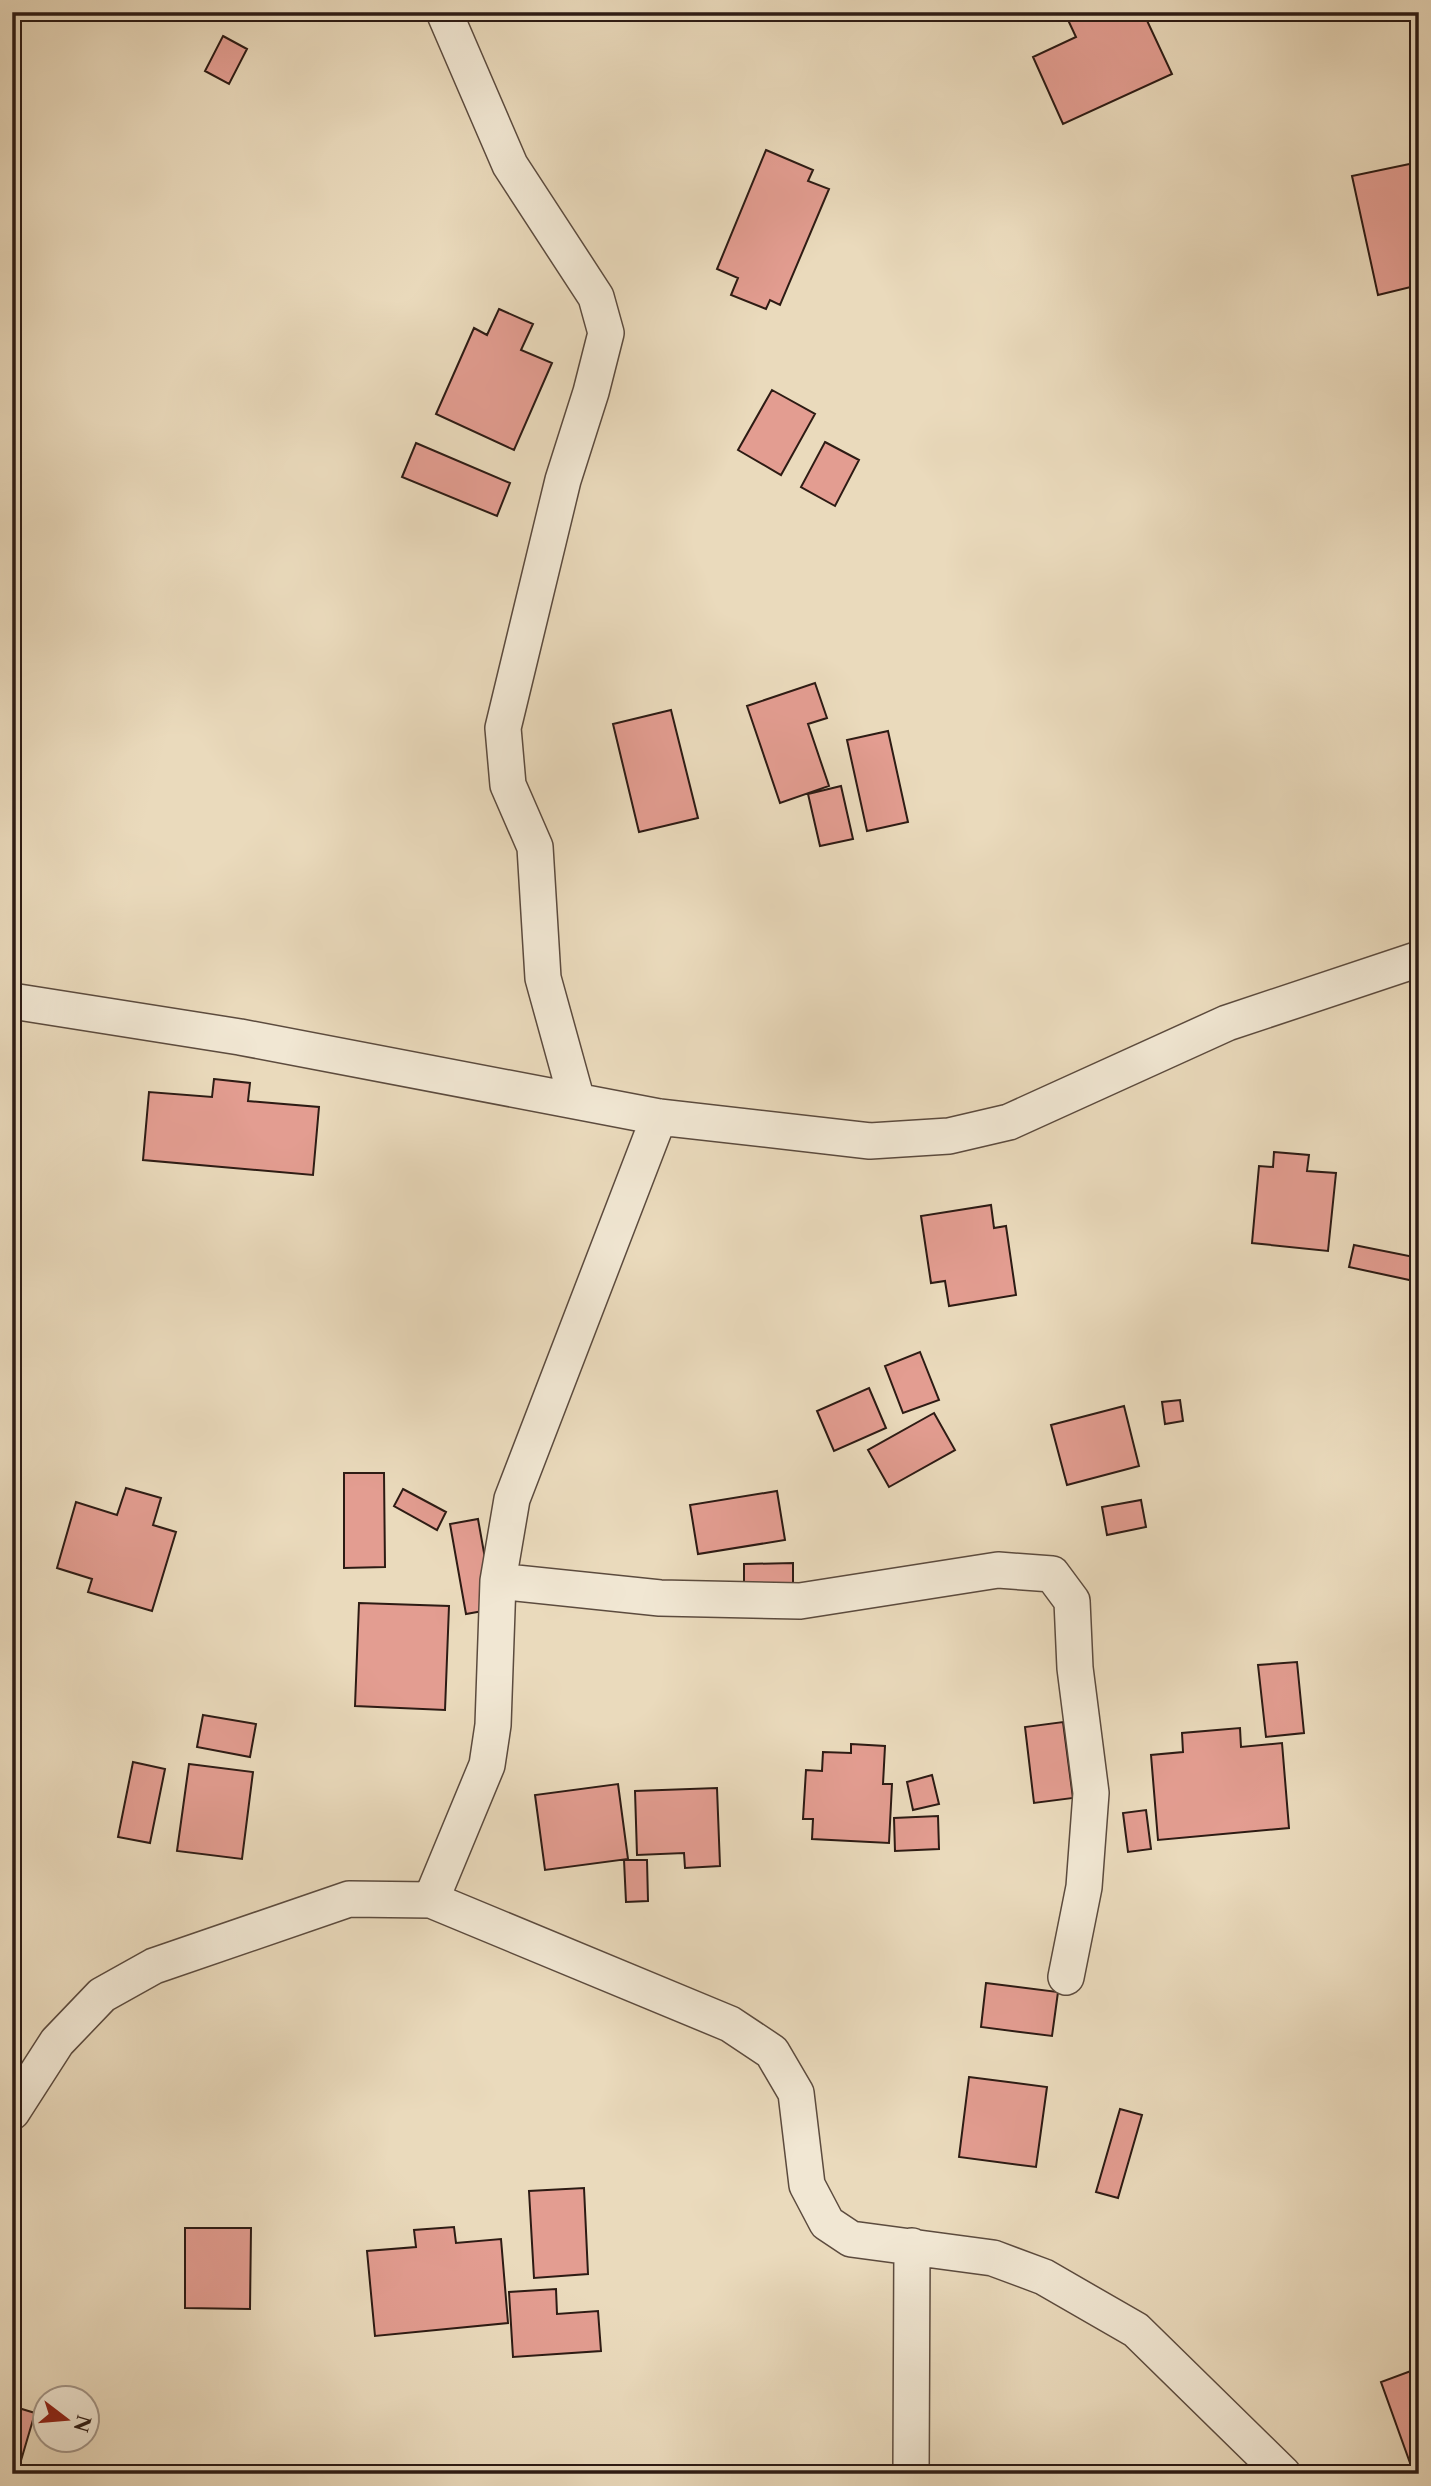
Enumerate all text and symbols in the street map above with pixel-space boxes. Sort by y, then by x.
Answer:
north arrow [32,2384,102,2454]
text: N [69,2412,95,2435]

